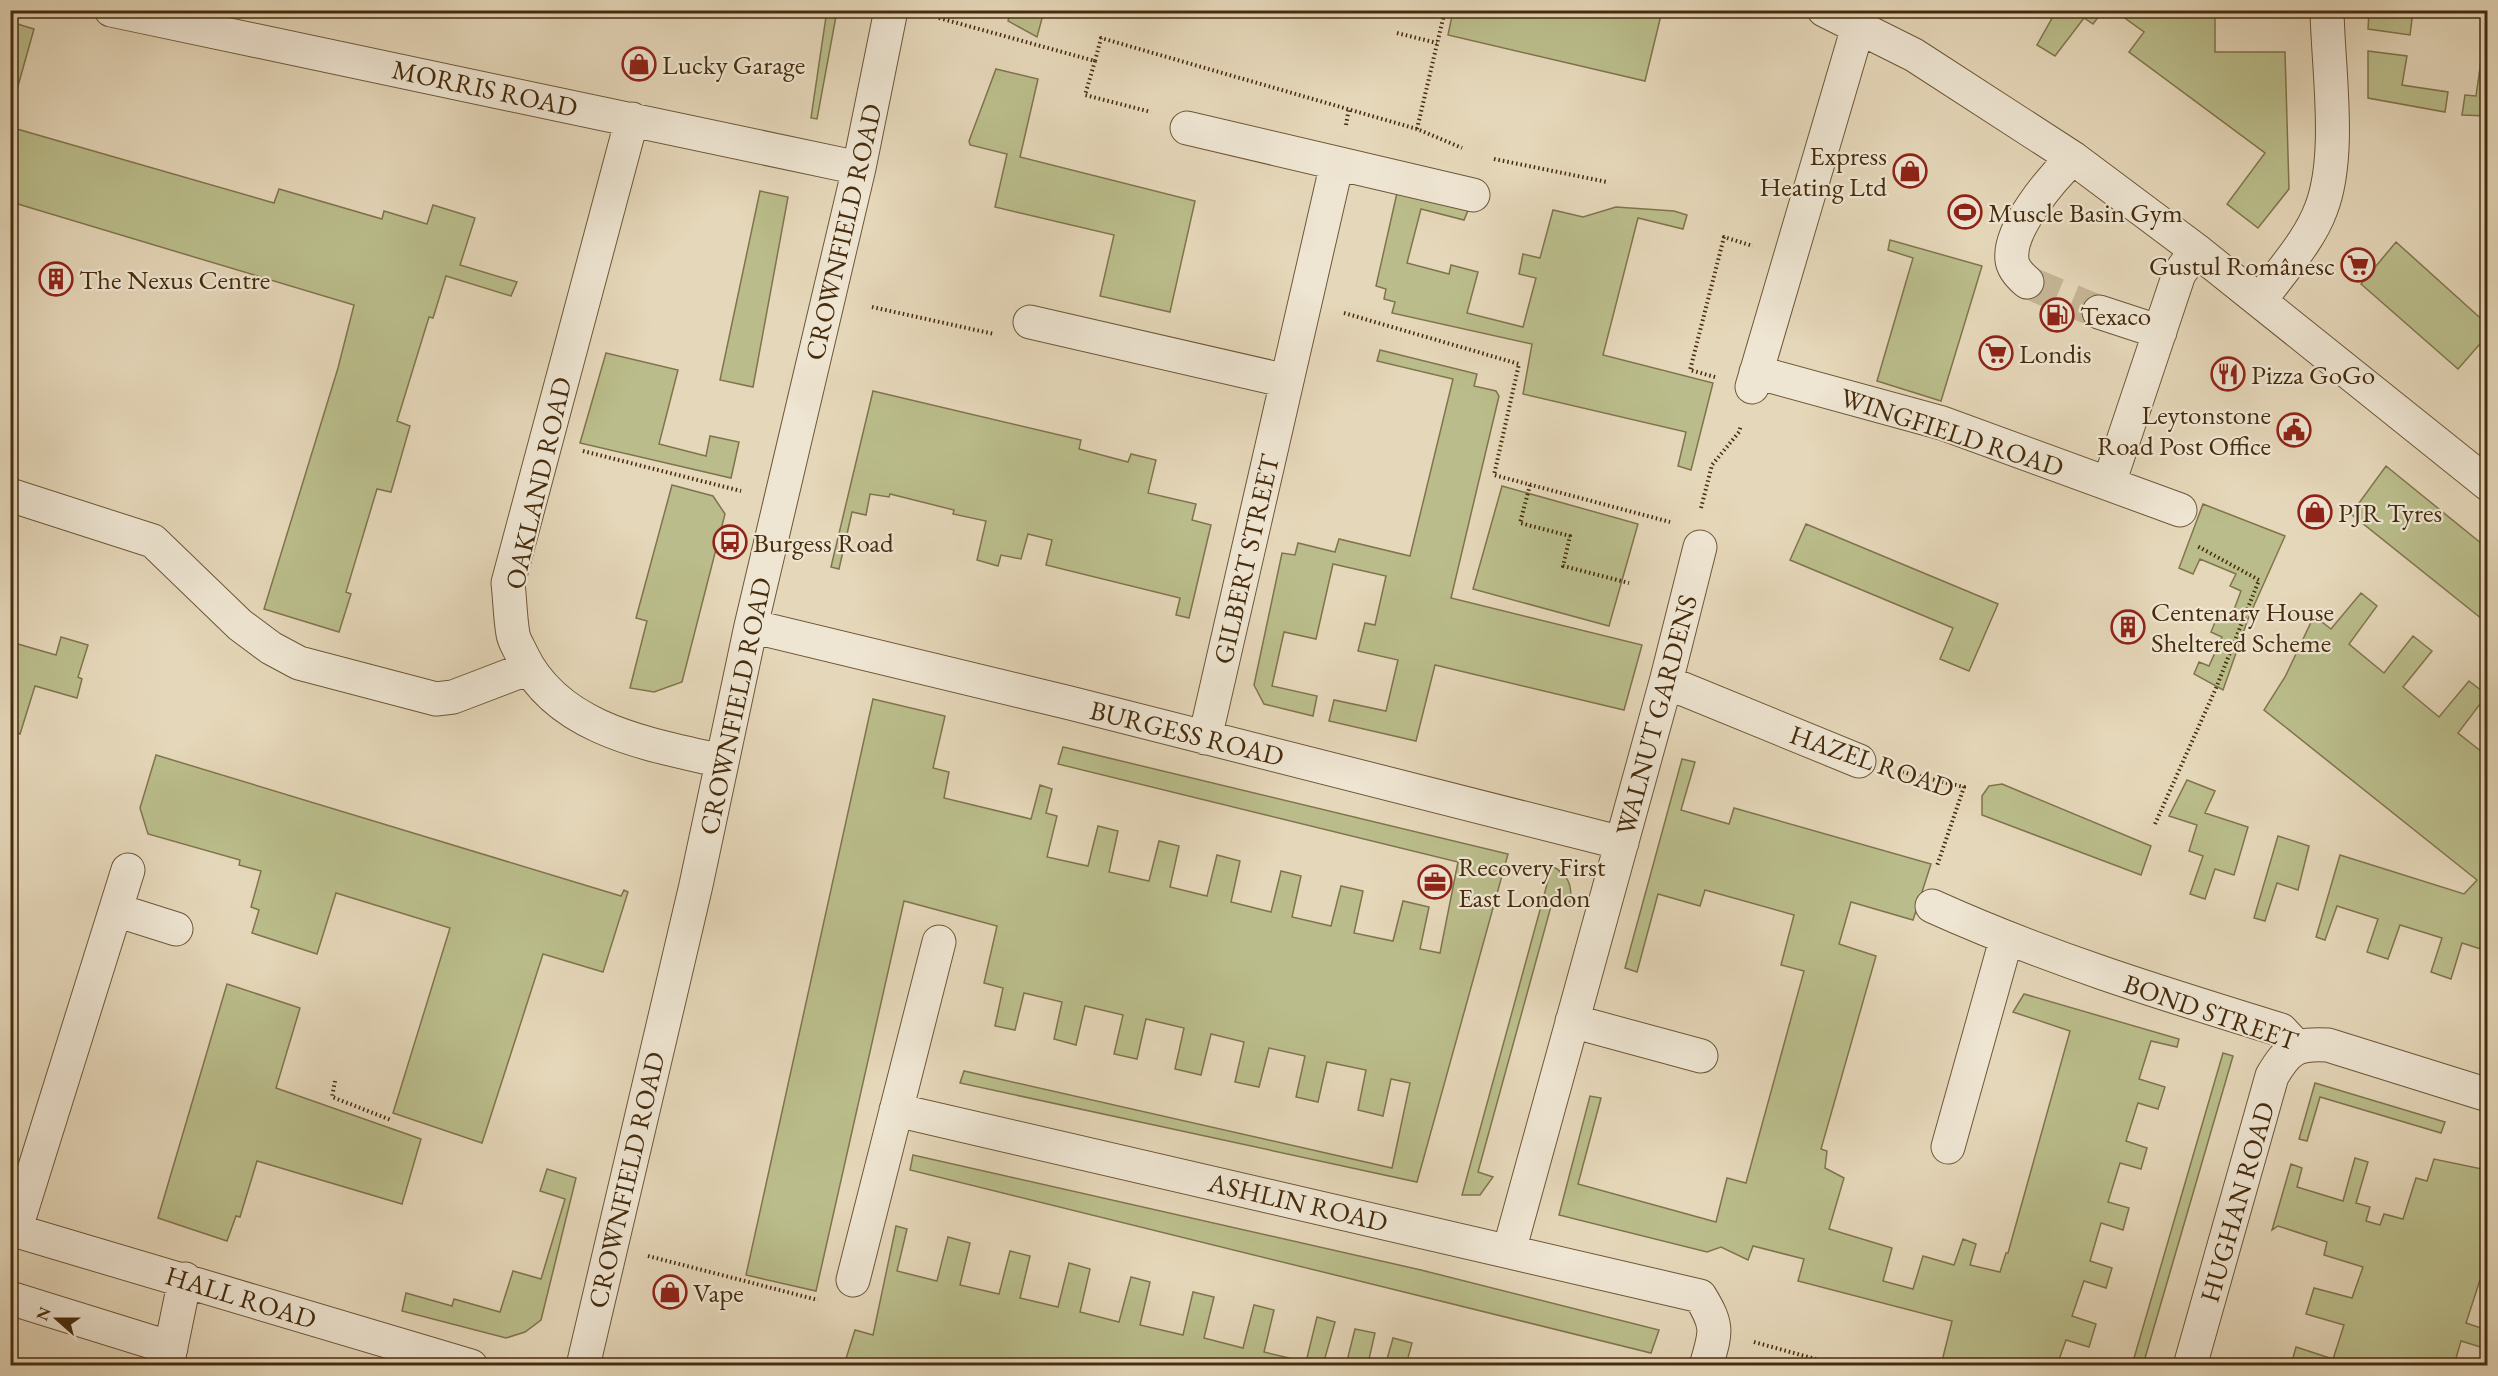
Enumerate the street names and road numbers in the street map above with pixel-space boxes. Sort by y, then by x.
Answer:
street label: MORRIS ROAD [389,51,581,125]
street label: CROWNFIELD ROAD [796,100,890,364]
street label: OAKLAND ROAD [497,374,579,592]
street label: WINGFIELD ROAD [1836,379,2068,485]
street label: GILBERT STREET [1205,450,1287,667]
street label: CROWNFIELD ROAD [691,574,779,838]
street label: WALNUT GARDENS [1607,591,1705,839]
street label: BURGESS ROAD [1086,692,1288,774]
street label: HAZEL ROAD [1785,717,1959,805]
street label: BOND STREET [2119,966,2304,1058]
street label: CROWNFIELD ROAD [579,1048,673,1312]
street label: HUGHAN ROAD [2192,1098,2282,1306]
street label: ASHLIN ROAD [1204,1164,1391,1240]
street label: HALL ROAD [161,1258,321,1336]

